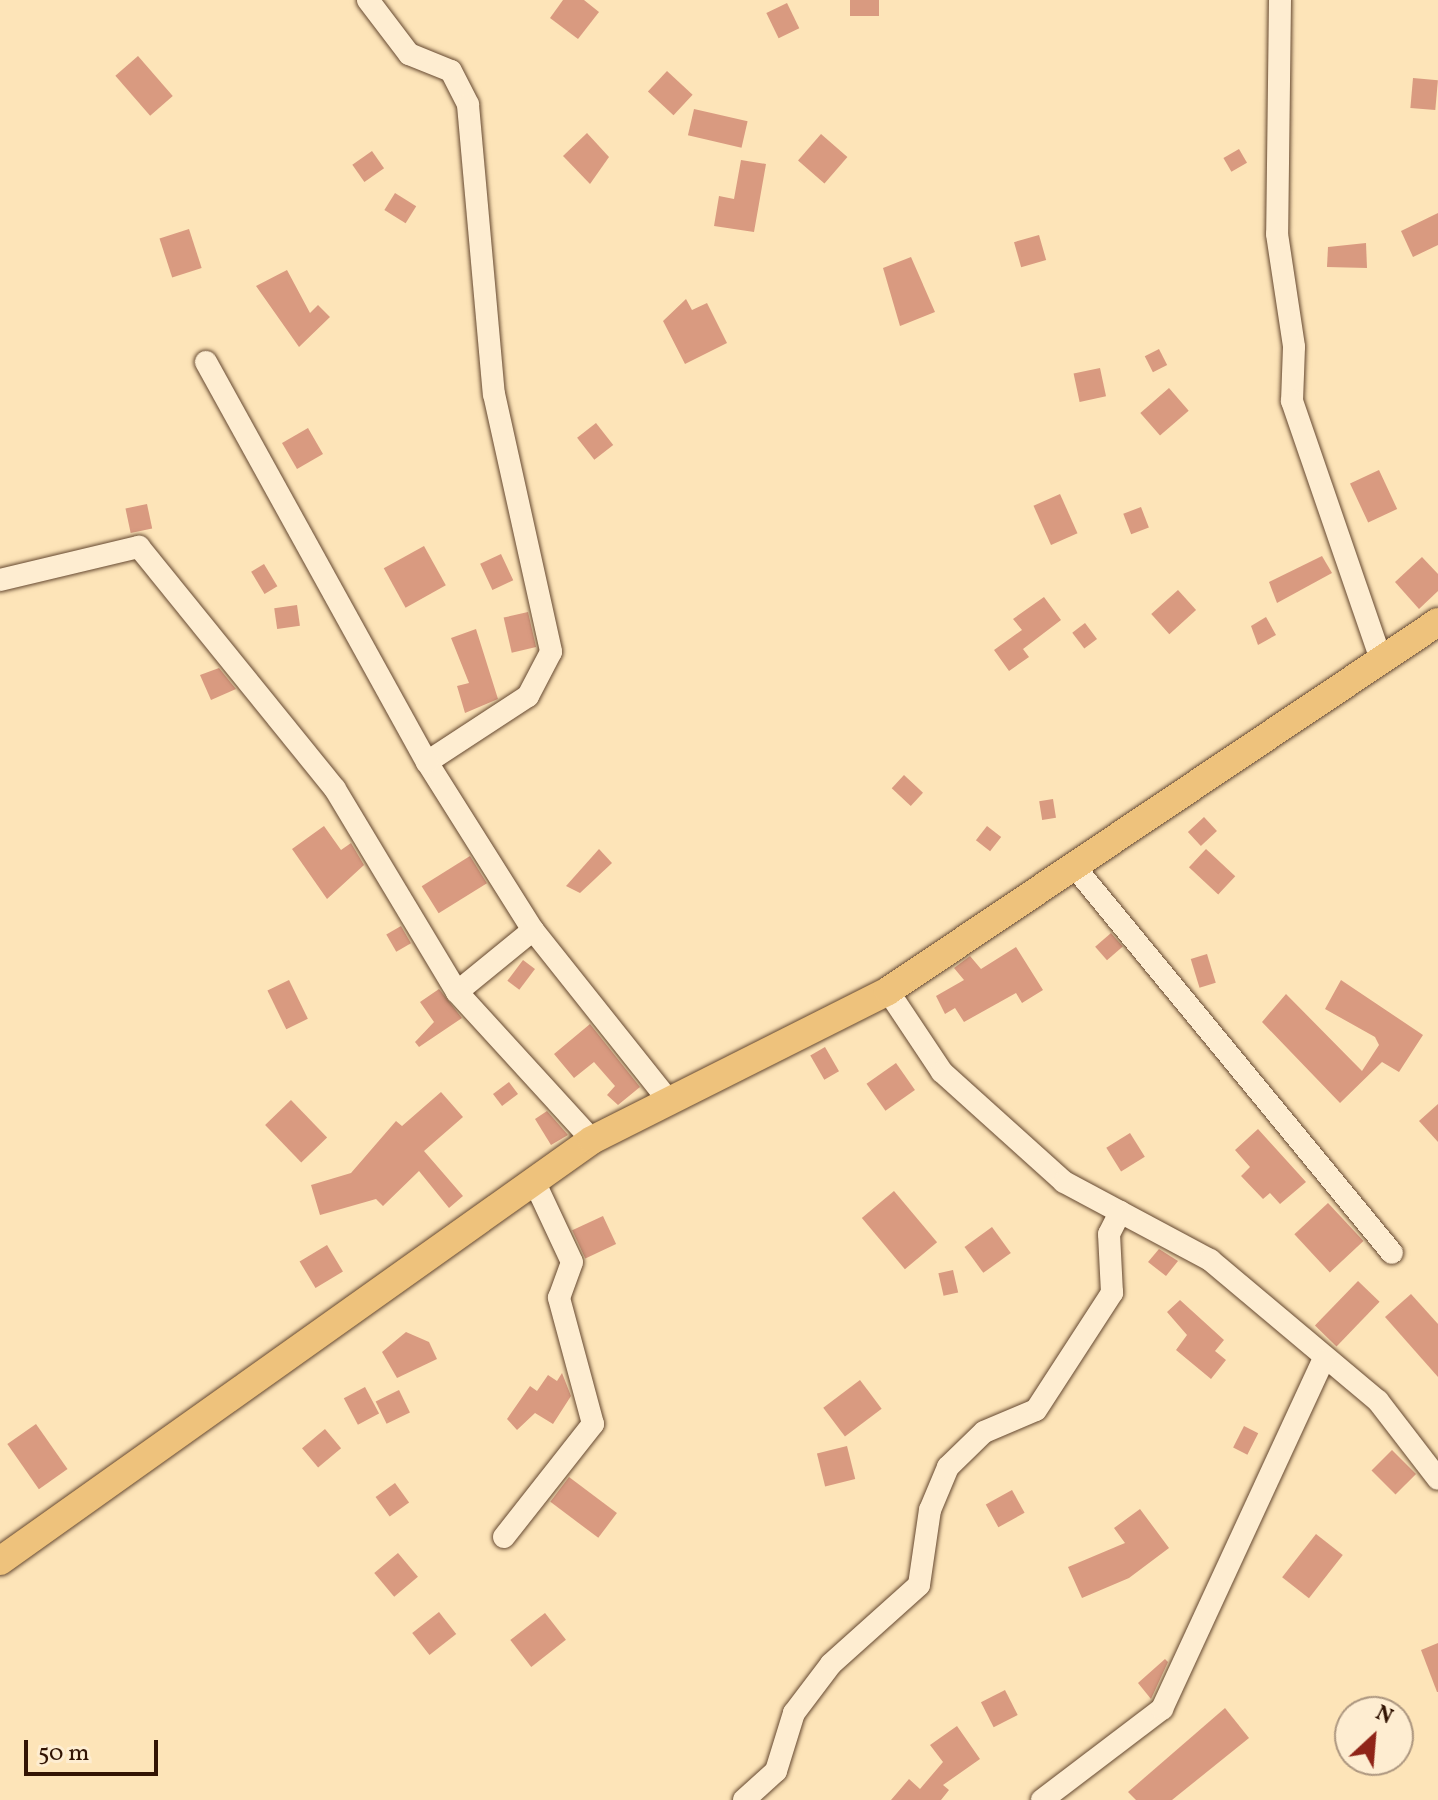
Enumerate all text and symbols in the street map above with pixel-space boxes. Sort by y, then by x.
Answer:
north arrow [1334,1696,1414,1776]
text: N [1370,1698,1398,1733]
scale bar [28,1724,162,1774]
text: 50 m [38,1737,90,1771]

